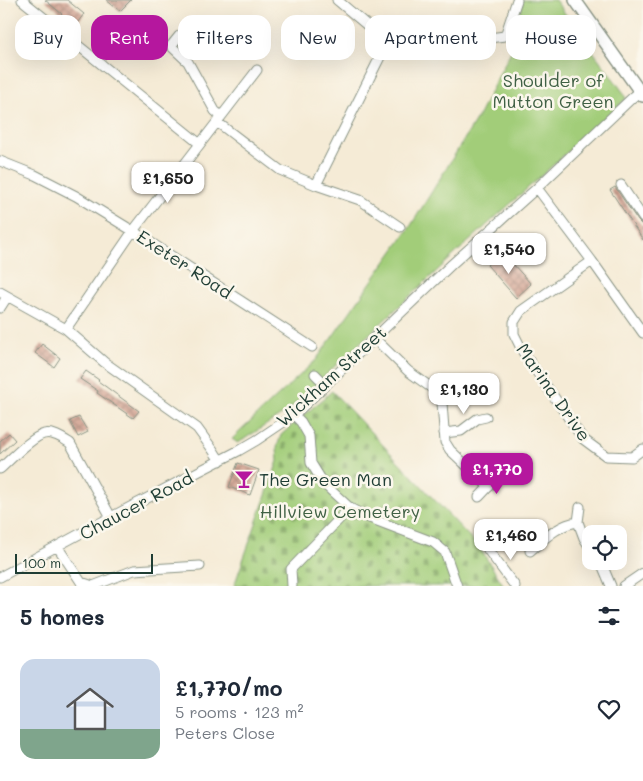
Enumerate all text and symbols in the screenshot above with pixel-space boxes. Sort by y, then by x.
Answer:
chip: Buy [15,15,81,60]
chip: Rent [91,15,168,60]
chip: Filters [178,15,271,60]
chip: New [281,15,355,60]
chip: Apartment [365,15,496,60]
chip: House [506,15,596,60]
park label: Shoulder of Mutton Green [492,68,614,113]
pin: £1,650 [127,162,209,204]
text: £1,650 [142,167,194,188]
street label: Exeter Road [133,224,237,304]
pin: £1,540 [468,232,550,275]
text: £1,540 [483,238,535,259]
street label: Wickham Street [271,320,391,432]
street label: Marina Drive [511,338,597,446]
pin: £1,130 [423,372,505,415]
text: £1,130 [440,378,488,399]
pin: £1,770 [456,452,538,495]
text: £1,770 [472,458,522,479]
street label: Chaucer Road [75,465,197,545]
place label: The Green Man [259,467,392,491]
bar icon: The Green Man [233,468,255,490]
park label: Hillview Cemetery [260,499,420,523]
pin: £1,460 [470,518,552,561]
text: £1,460 [485,524,537,545]
map controls [582,525,627,570]
button: locate [582,525,627,570]
scale bar [15,551,152,574]
text: 100 m [22,553,61,572]
icon: filters [595,602,623,630]
text: 5 homes [20,603,105,630]
text: £1,770/mo [175,674,282,701]
icon: home [60,679,120,739]
icon: heart [595,695,623,723]
text: 5 rooms · 123 m² [175,701,304,722]
text: Peters Close [175,722,275,743]

